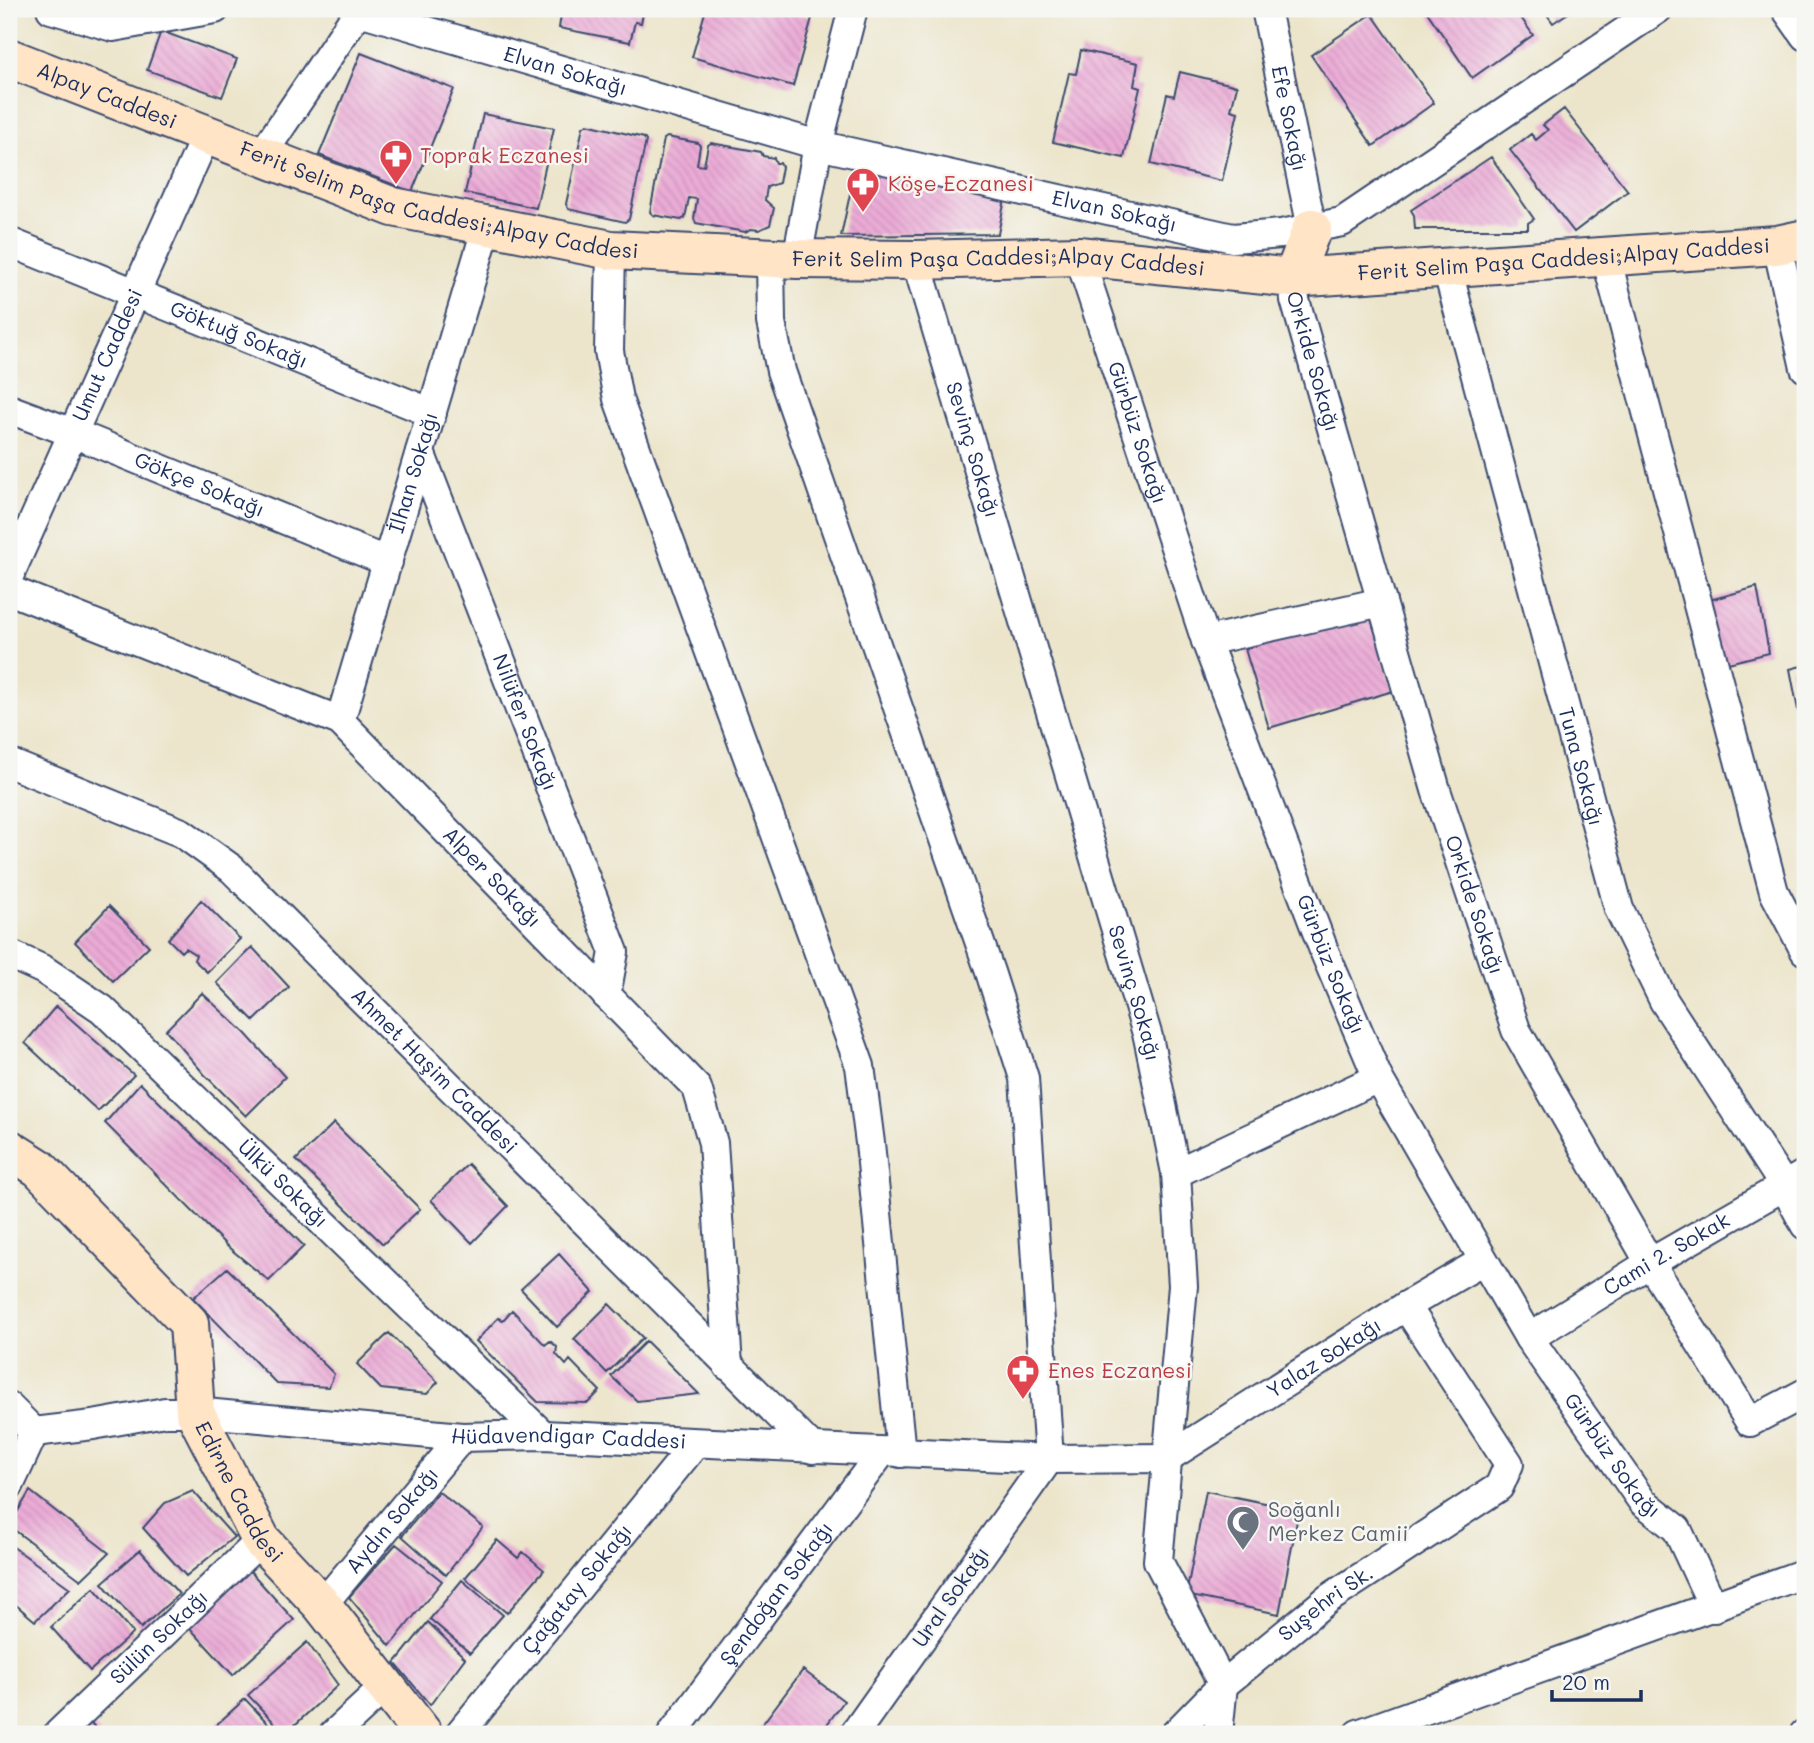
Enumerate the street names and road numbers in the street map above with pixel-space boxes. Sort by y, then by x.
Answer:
street label: Elvan Sokağı [501,39,631,101]
street label: Alpay Caddesi [34,55,181,134]
street label: Efe Sokağı [1266,63,1315,174]
street label: Ferit Selim Paşa Caddesi;Alpay Caddesi [236,134,639,263]
street label: Elvan Sokağı [1050,183,1180,237]
street label: Ferit Selim Paşa Caddesi;Alpay Caddesi [1357,231,1771,286]
street label: Ferit Selim Paşa Caddesi;Alpay Caddesi [792,241,1206,281]
street label: Umut Caddesi [65,284,148,425]
street label: Orkide Sokağı [1282,290,1347,434]
street label: Göktuğ Sokağı [167,294,312,373]
street label: Gürbüz Sokağı [1103,358,1175,507]
street label: Sevinç Sokağı [941,378,1007,520]
street label: İlhan Sokağı [382,408,443,536]
street label: Gökçe Sokağı [131,445,269,522]
street label: Nilüfer Sokağı [488,650,565,794]
street label: Tuna Sokağı [1553,704,1611,828]
street label: Alper Sokağı [438,820,548,932]
street label: Orkide Sokağı [1440,831,1511,977]
street label: Gürbüz Sokağı [1292,890,1373,1038]
street label: Sevinç Sokağı [1103,921,1168,1063]
street label: Ahmet Haşim Caddesi [346,981,524,1159]
street label: Ülkü Sokağı [233,1133,335,1233]
street label: Cami 2. Sokak [1597,1205,1734,1301]
street label: Yalaz Sokağı [1261,1310,1386,1403]
street label: Gürbüz Sokağı [1559,1387,1667,1523]
street label: Edirne Caddesi [190,1416,290,1568]
street label: Hüdavendigar Caddesi [450,1420,687,1454]
street label: Aydın Sokağı [339,1461,444,1579]
street label: Şendoğan Sokağı [713,1515,838,1670]
street label: Çağatay Sokağı [515,1517,637,1659]
street label: Ural Sokağı [905,1541,994,1652]
street label: Suşehri Sk. [1272,1558,1378,1646]
street label: Sülün Sokağı [103,1583,213,1689]

